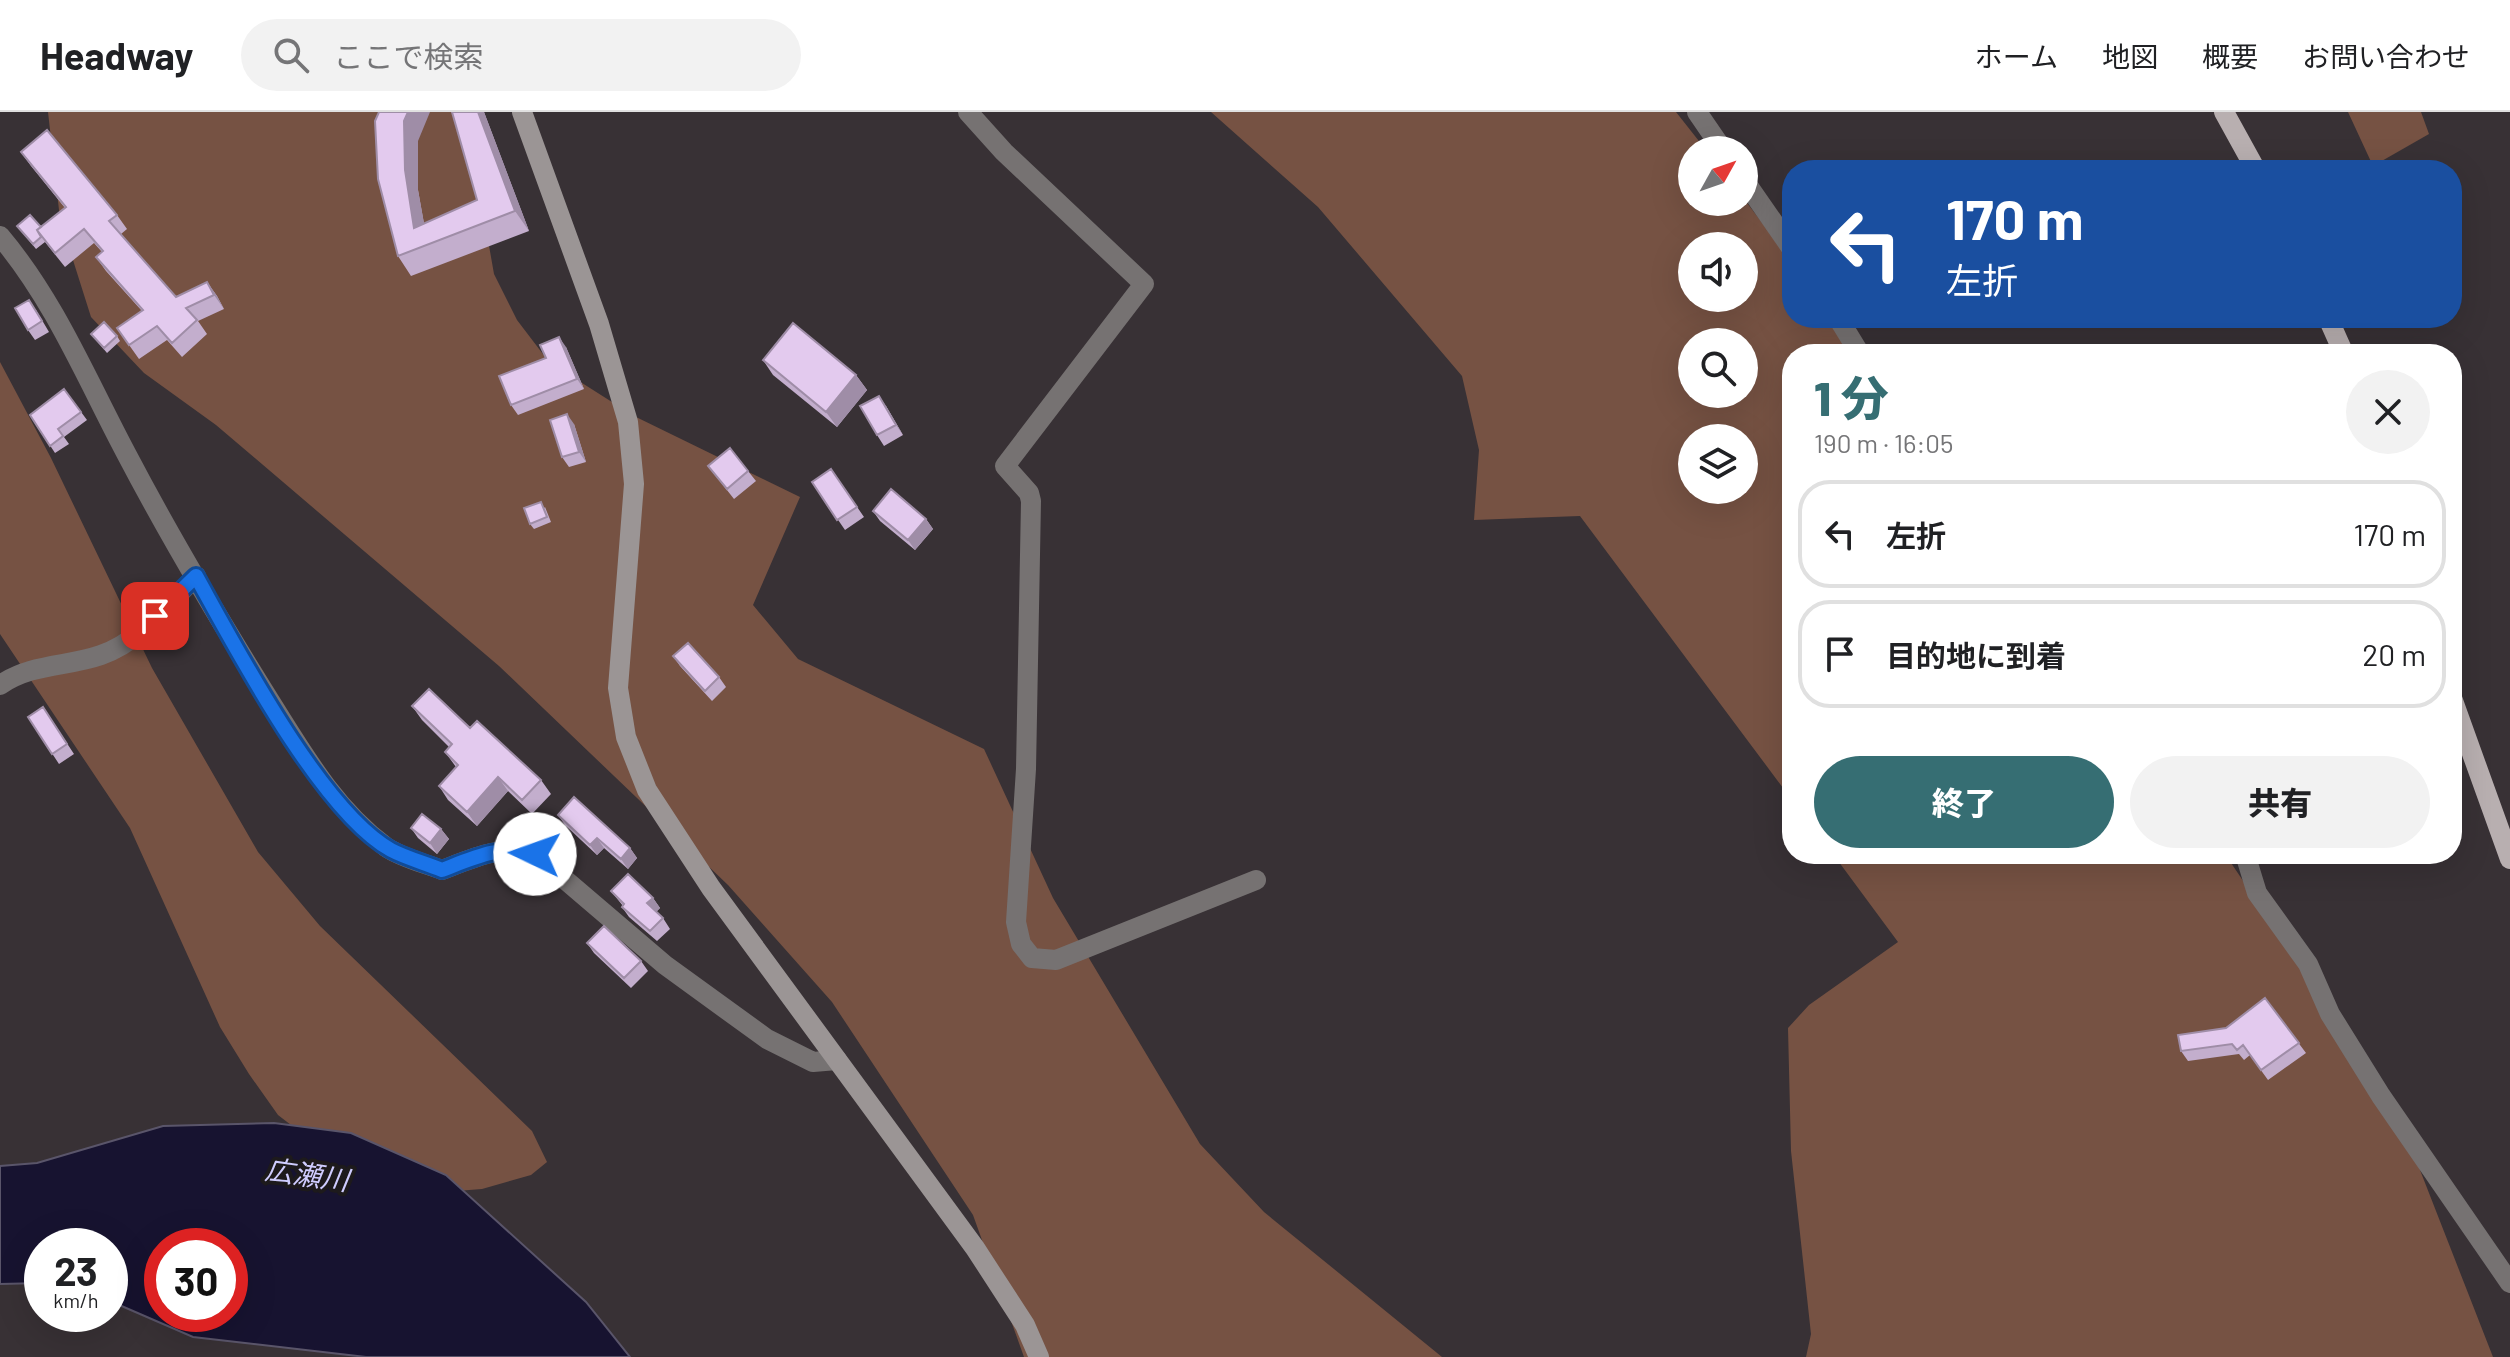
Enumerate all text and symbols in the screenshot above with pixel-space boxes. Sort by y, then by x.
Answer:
search box [241,19,801,91]
text: Headway [40,32,193,78]
icon: search [269,33,313,77]
text: ここで検索 [333,38,483,74]
text: ホーム [1975,39,2058,73]
text: 地図 [2102,39,2158,73]
text: 概要 [2202,39,2258,73]
text: お問い合わせ [2302,39,2470,73]
north arrow [1678,136,1758,216]
map controls [1678,136,1758,504]
text: 170 m [1946,184,2083,251]
icon: left [1814,192,1918,296]
button: sound [1678,232,1758,312]
text: 左折 [1946,258,2018,301]
button: search [1678,328,1758,408]
text: 1 分 [1814,368,1889,426]
button: close [2346,370,2430,454]
button: layers [1678,424,1758,504]
text: 190 m · 16:05 [1814,427,1953,458]
icon: left [1818,512,1862,556]
text: 170 m [2354,516,2426,552]
text: 左折 [1886,517,1946,553]
pin [121,582,189,650]
icon: arrive [133,594,177,638]
icon: arrive [1818,632,1862,676]
text: 20 m [2362,636,2426,672]
text: 目的地に到着 [1886,637,2066,673]
button: 終了 [1814,756,2114,848]
button: 共有 [2130,756,2430,848]
position arrow [493,812,577,896]
water label: 広瀬川 [263,1151,354,1197]
speed limit sign: 30 [144,1228,248,1332]
text: 23 [54,1246,98,1294]
text: km/h [53,1288,99,1312]

